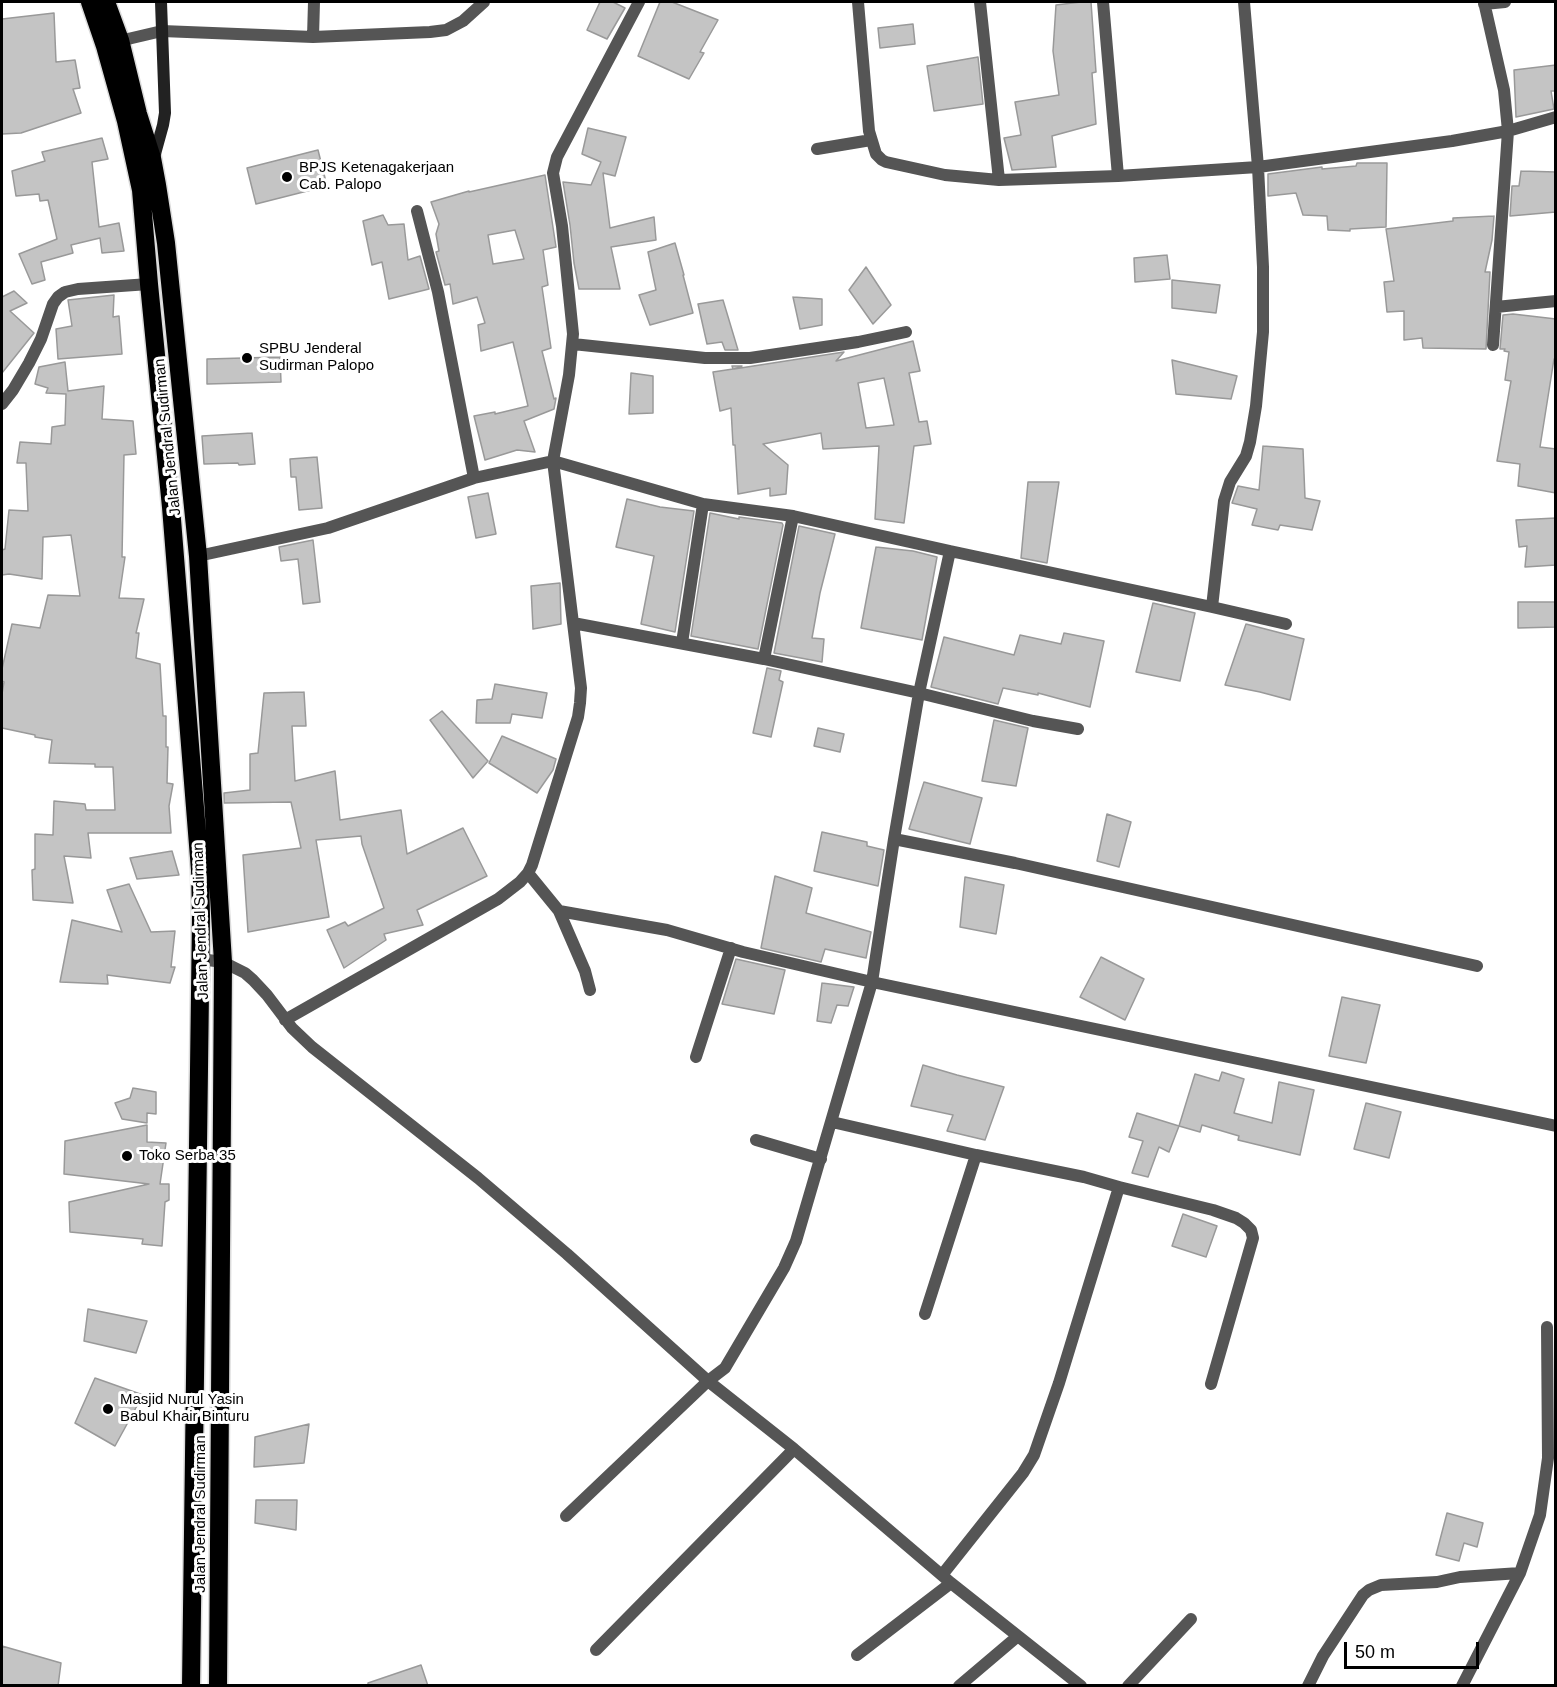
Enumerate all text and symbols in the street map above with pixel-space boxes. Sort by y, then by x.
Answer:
place label: BPJS Ketenagakerjaan Cab. Palopo [299,159,454,194]
marker: BPJS Ketenagakerjaan Cab. Palopo [280,170,294,184]
place label: SPBU Jenderal Sudirman Palopo [259,340,374,375]
marker: SPBU Jenderal Sudirman Palopo [240,351,254,365]
street label: Jalan Jendral Sudirman [151,358,185,516]
street label: Jalan Jendral Sudirman [189,842,213,1000]
place label: Toko Serba 35 [139,1147,236,1165]
marker: Toko Serba 35 [120,1149,134,1163]
place label: Masjid Nurul Yasin Babul Khair Binturu [120,1391,249,1426]
marker: Masjid Nurul Yasin Babul Khair Binturu [101,1402,115,1416]
street label: Jalan Jendral Sudirman [192,1435,210,1593]
scale bar [1347,1630,1482,1668]
text: 50 m [1355,1642,1395,1662]

